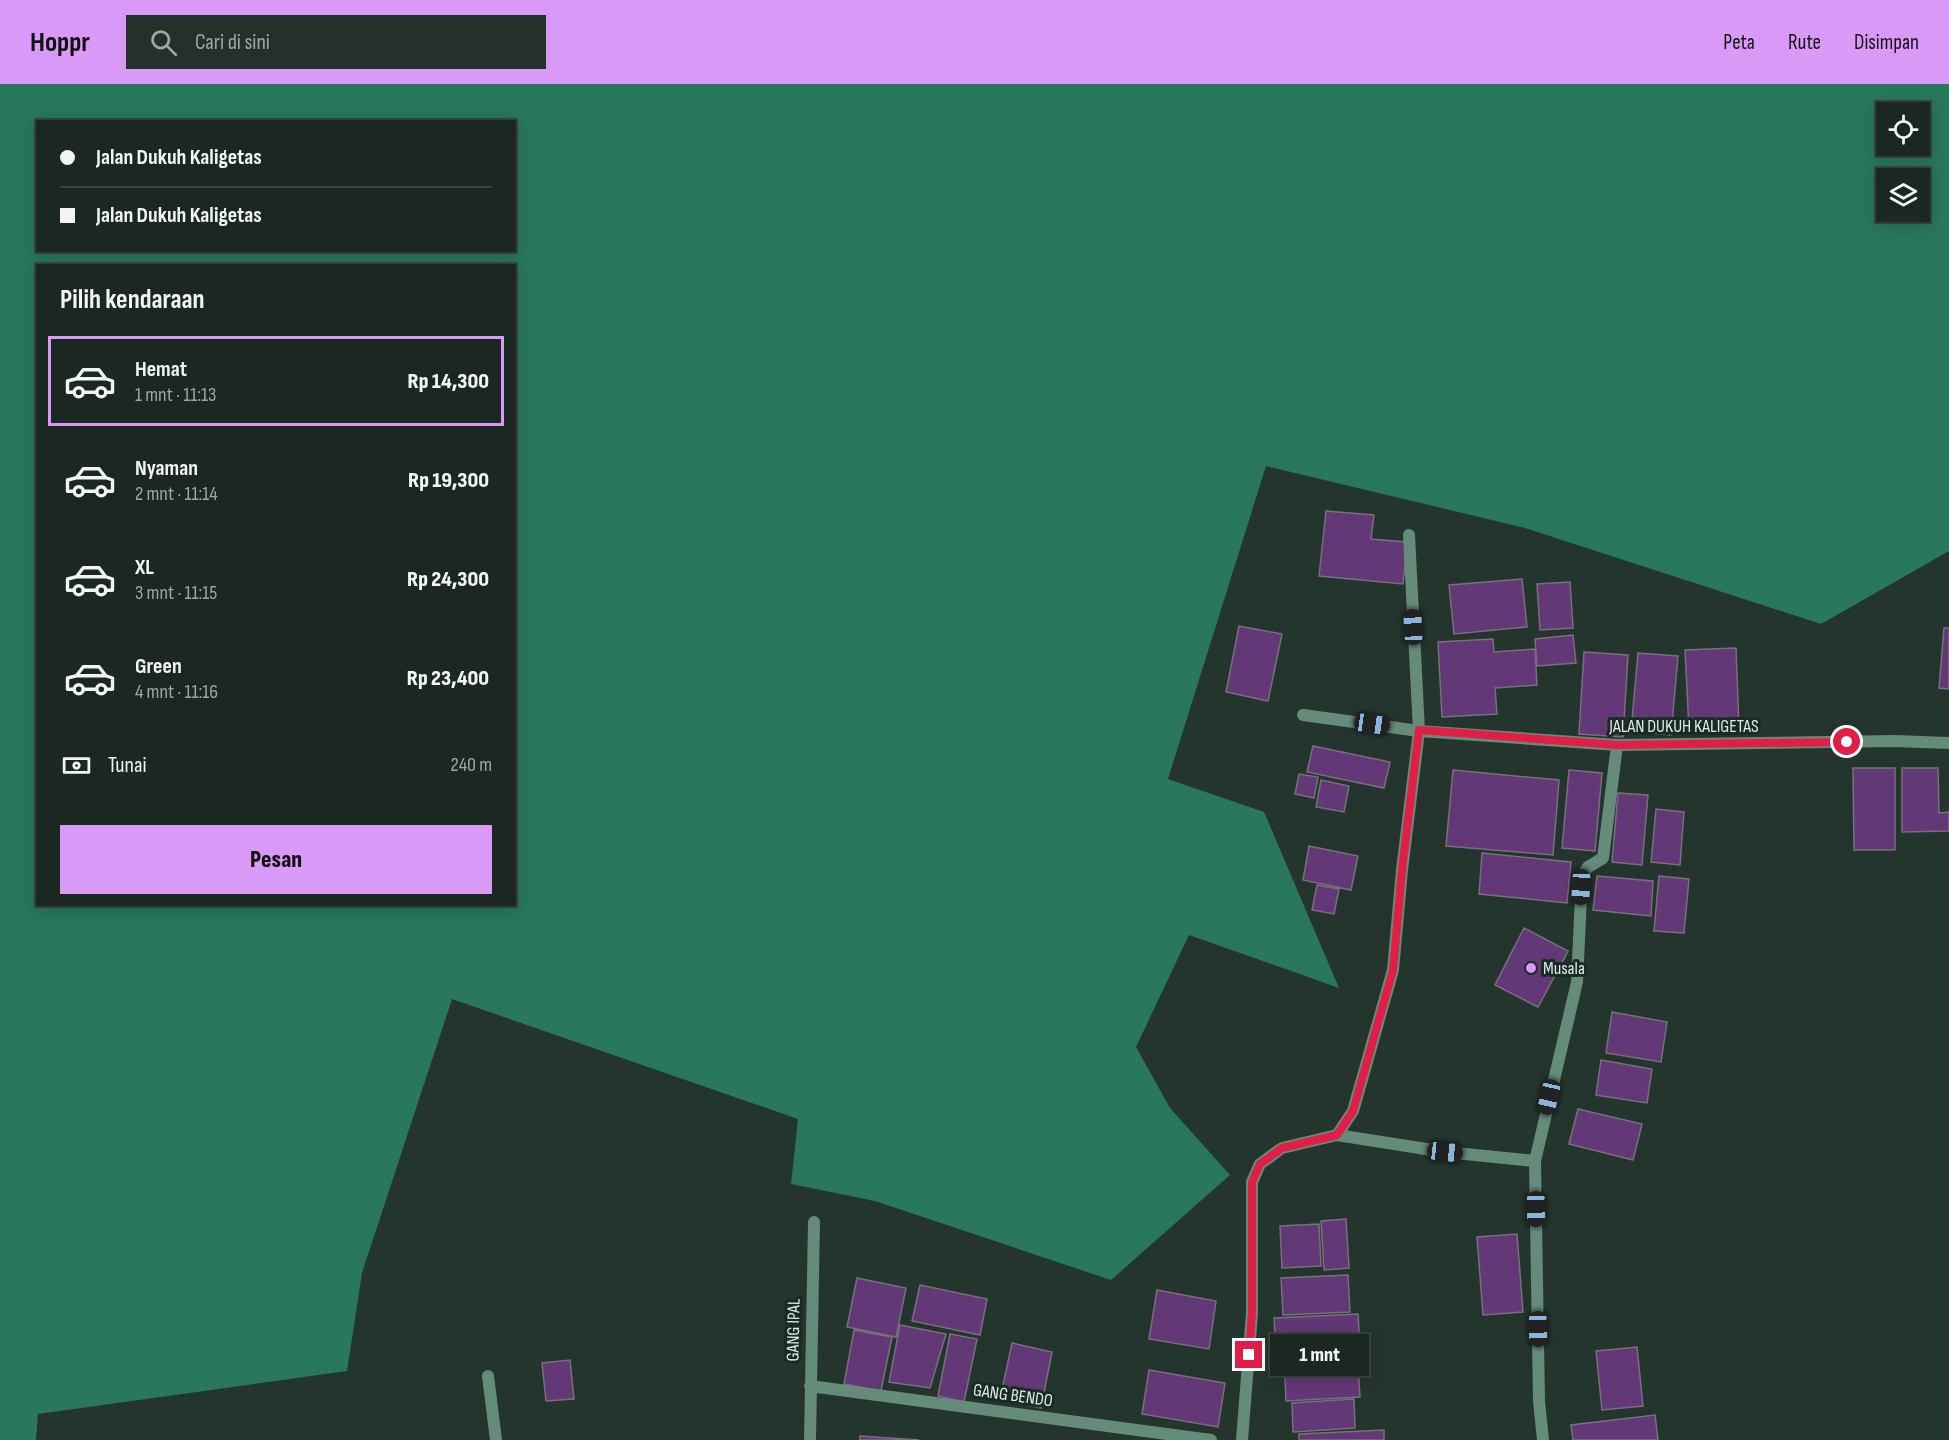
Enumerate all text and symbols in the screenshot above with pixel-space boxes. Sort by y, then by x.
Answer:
search box [126,15,546,69]
text: Hoppr [30,26,90,59]
icon: search [147,26,180,59]
text: Cari di sini [195,29,270,56]
text: Peta [1723,30,1755,55]
text: Rute [1788,30,1821,55]
text: Disimpan [1854,30,1919,55]
map controls [1876,102,1930,222]
button: locate [1876,102,1930,156]
text: Jalan Dukuh Kaligetas [96,144,262,171]
button: layers [1876,168,1930,222]
text: Jalan Dukuh Kaligetas [96,202,262,229]
text: Pilih kendaraan [60,284,205,316]
icon: car [63,354,117,408]
text: Hemat [135,356,187,383]
text: Rp 14,300 [408,368,489,395]
text: 1 mnt · 11:13 [135,383,216,407]
icon: car [63,453,117,507]
text: Nyaman [135,455,198,482]
text: Rp 19,300 [408,467,489,494]
text: 2 mnt · 11:14 [135,482,218,506]
icon: car [63,552,117,606]
text: XL [135,554,154,581]
text: Rp 24,300 [407,566,489,593]
text: 3 mnt · 11:15 [135,581,217,605]
car [1403,609,1423,645]
icon: car [63,651,117,705]
text: Green [135,653,182,680]
text: Rp 23,400 [407,665,489,692]
text: 4 mnt · 11:16 [135,680,218,704]
car [1353,713,1391,735]
street label: JALAN DUKUH KALIGETAS [1608,716,1759,737]
route start [1833,728,1860,755]
icon: cash [60,749,93,782]
text: Tunai [108,752,147,779]
text: 240 m [451,753,492,777]
button: Pesan [60,825,492,894]
car [1571,869,1591,905]
place label: Musala [1543,958,1585,979]
marker: Musala [1524,961,1538,975]
car [1536,1077,1562,1117]
car [1426,1141,1464,1163]
car [1527,1191,1545,1227]
street label: GANG IPAL [782,1298,805,1362]
car [1529,1311,1547,1347]
callout: 1 mnt [1270,1334,1369,1376]
route end [1235,1341,1262,1368]
text: 1 mnt [1299,1343,1340,1367]
street label: GANG BENDO [972,1380,1054,1411]

